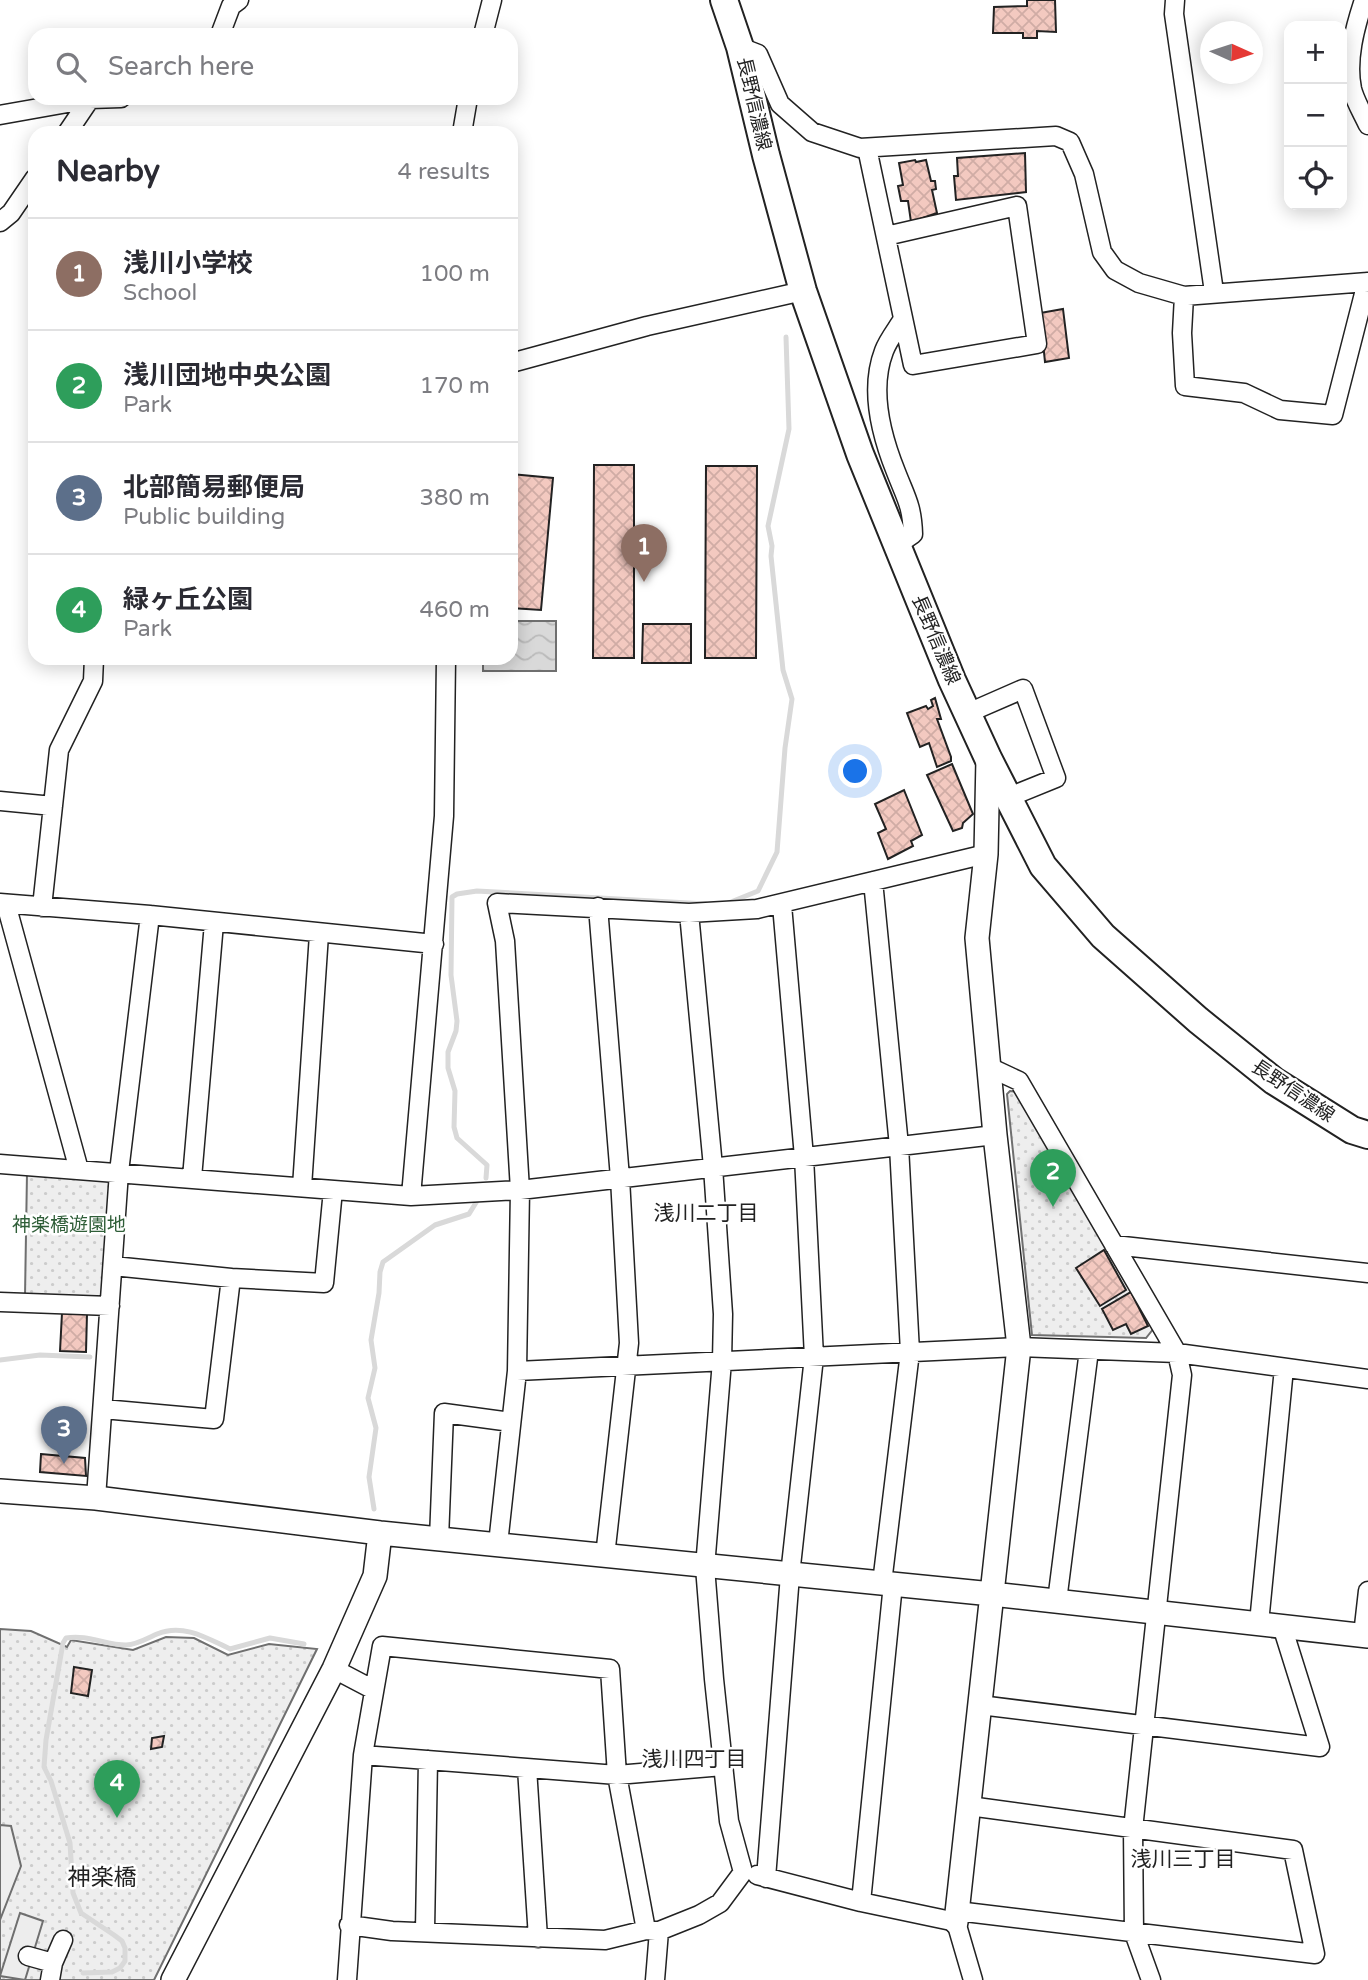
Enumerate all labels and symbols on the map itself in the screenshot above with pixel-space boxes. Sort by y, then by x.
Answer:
north arrow [1200,21,1263,84]
street label: 長野信濃線 [733,55,775,153]
pin: 1 [621,524,667,582]
street label: 長野信濃線 [907,592,965,688]
your location [838,754,872,788]
street label: 長野信濃線 [1247,1055,1339,1127]
pin: 2 [1030,1149,1076,1207]
district label: 浅川二丁目 [654,1201,759,1226]
park label: 神楽橋遊園地 [12,1214,126,1236]
pin: 3 [41,1406,87,1464]
district label: 浅川四丁目 [642,1747,747,1772]
pin: 4 [94,1760,140,1818]
district label: 浅川三丁目 [1131,1847,1236,1872]
district label: 神楽橋 [68,1864,137,1892]

